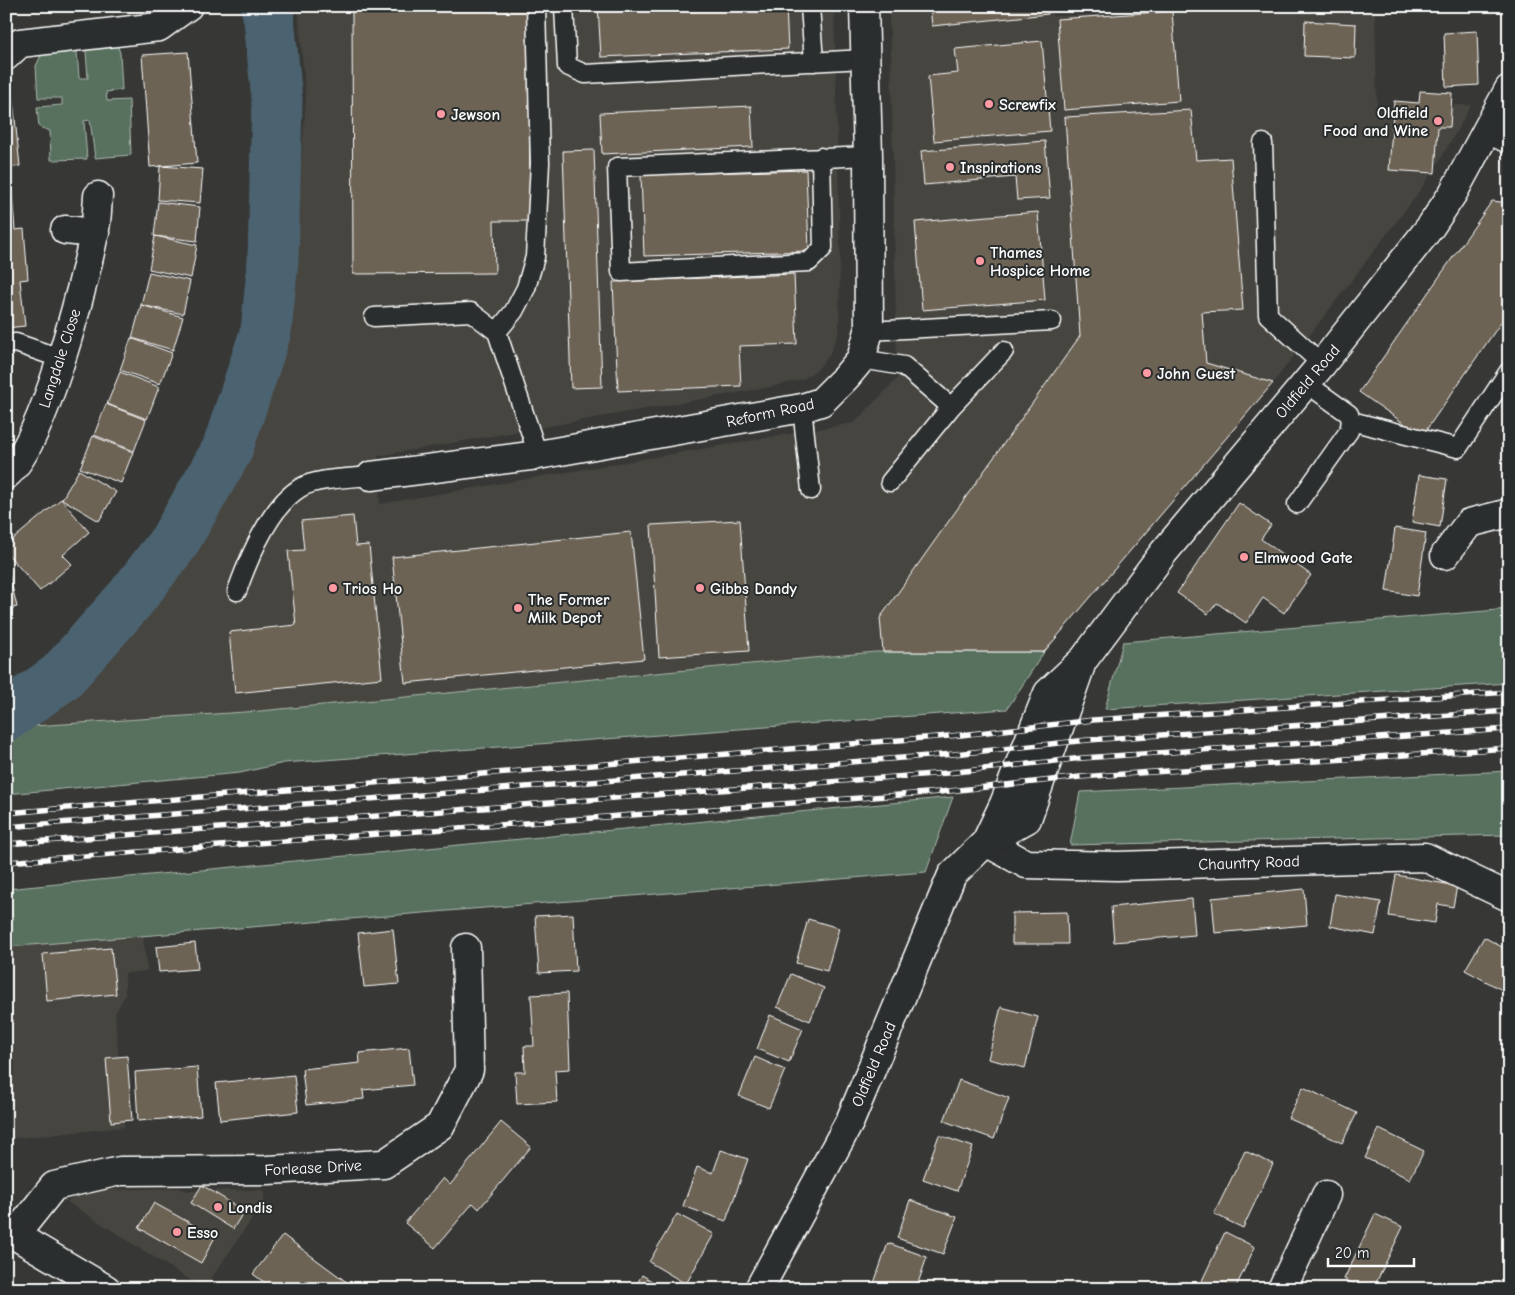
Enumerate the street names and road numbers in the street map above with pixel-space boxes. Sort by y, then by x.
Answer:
street label: Langdale Close [35,306,84,410]
street label: Oldfield Road [1272,341,1344,422]
street label: Reform Road [725,395,816,431]
street label: Chauntry Road [1198,852,1300,874]
street label: Oldfield Road [848,1019,900,1109]
street label: Forlease Drive [264,1156,362,1180]

